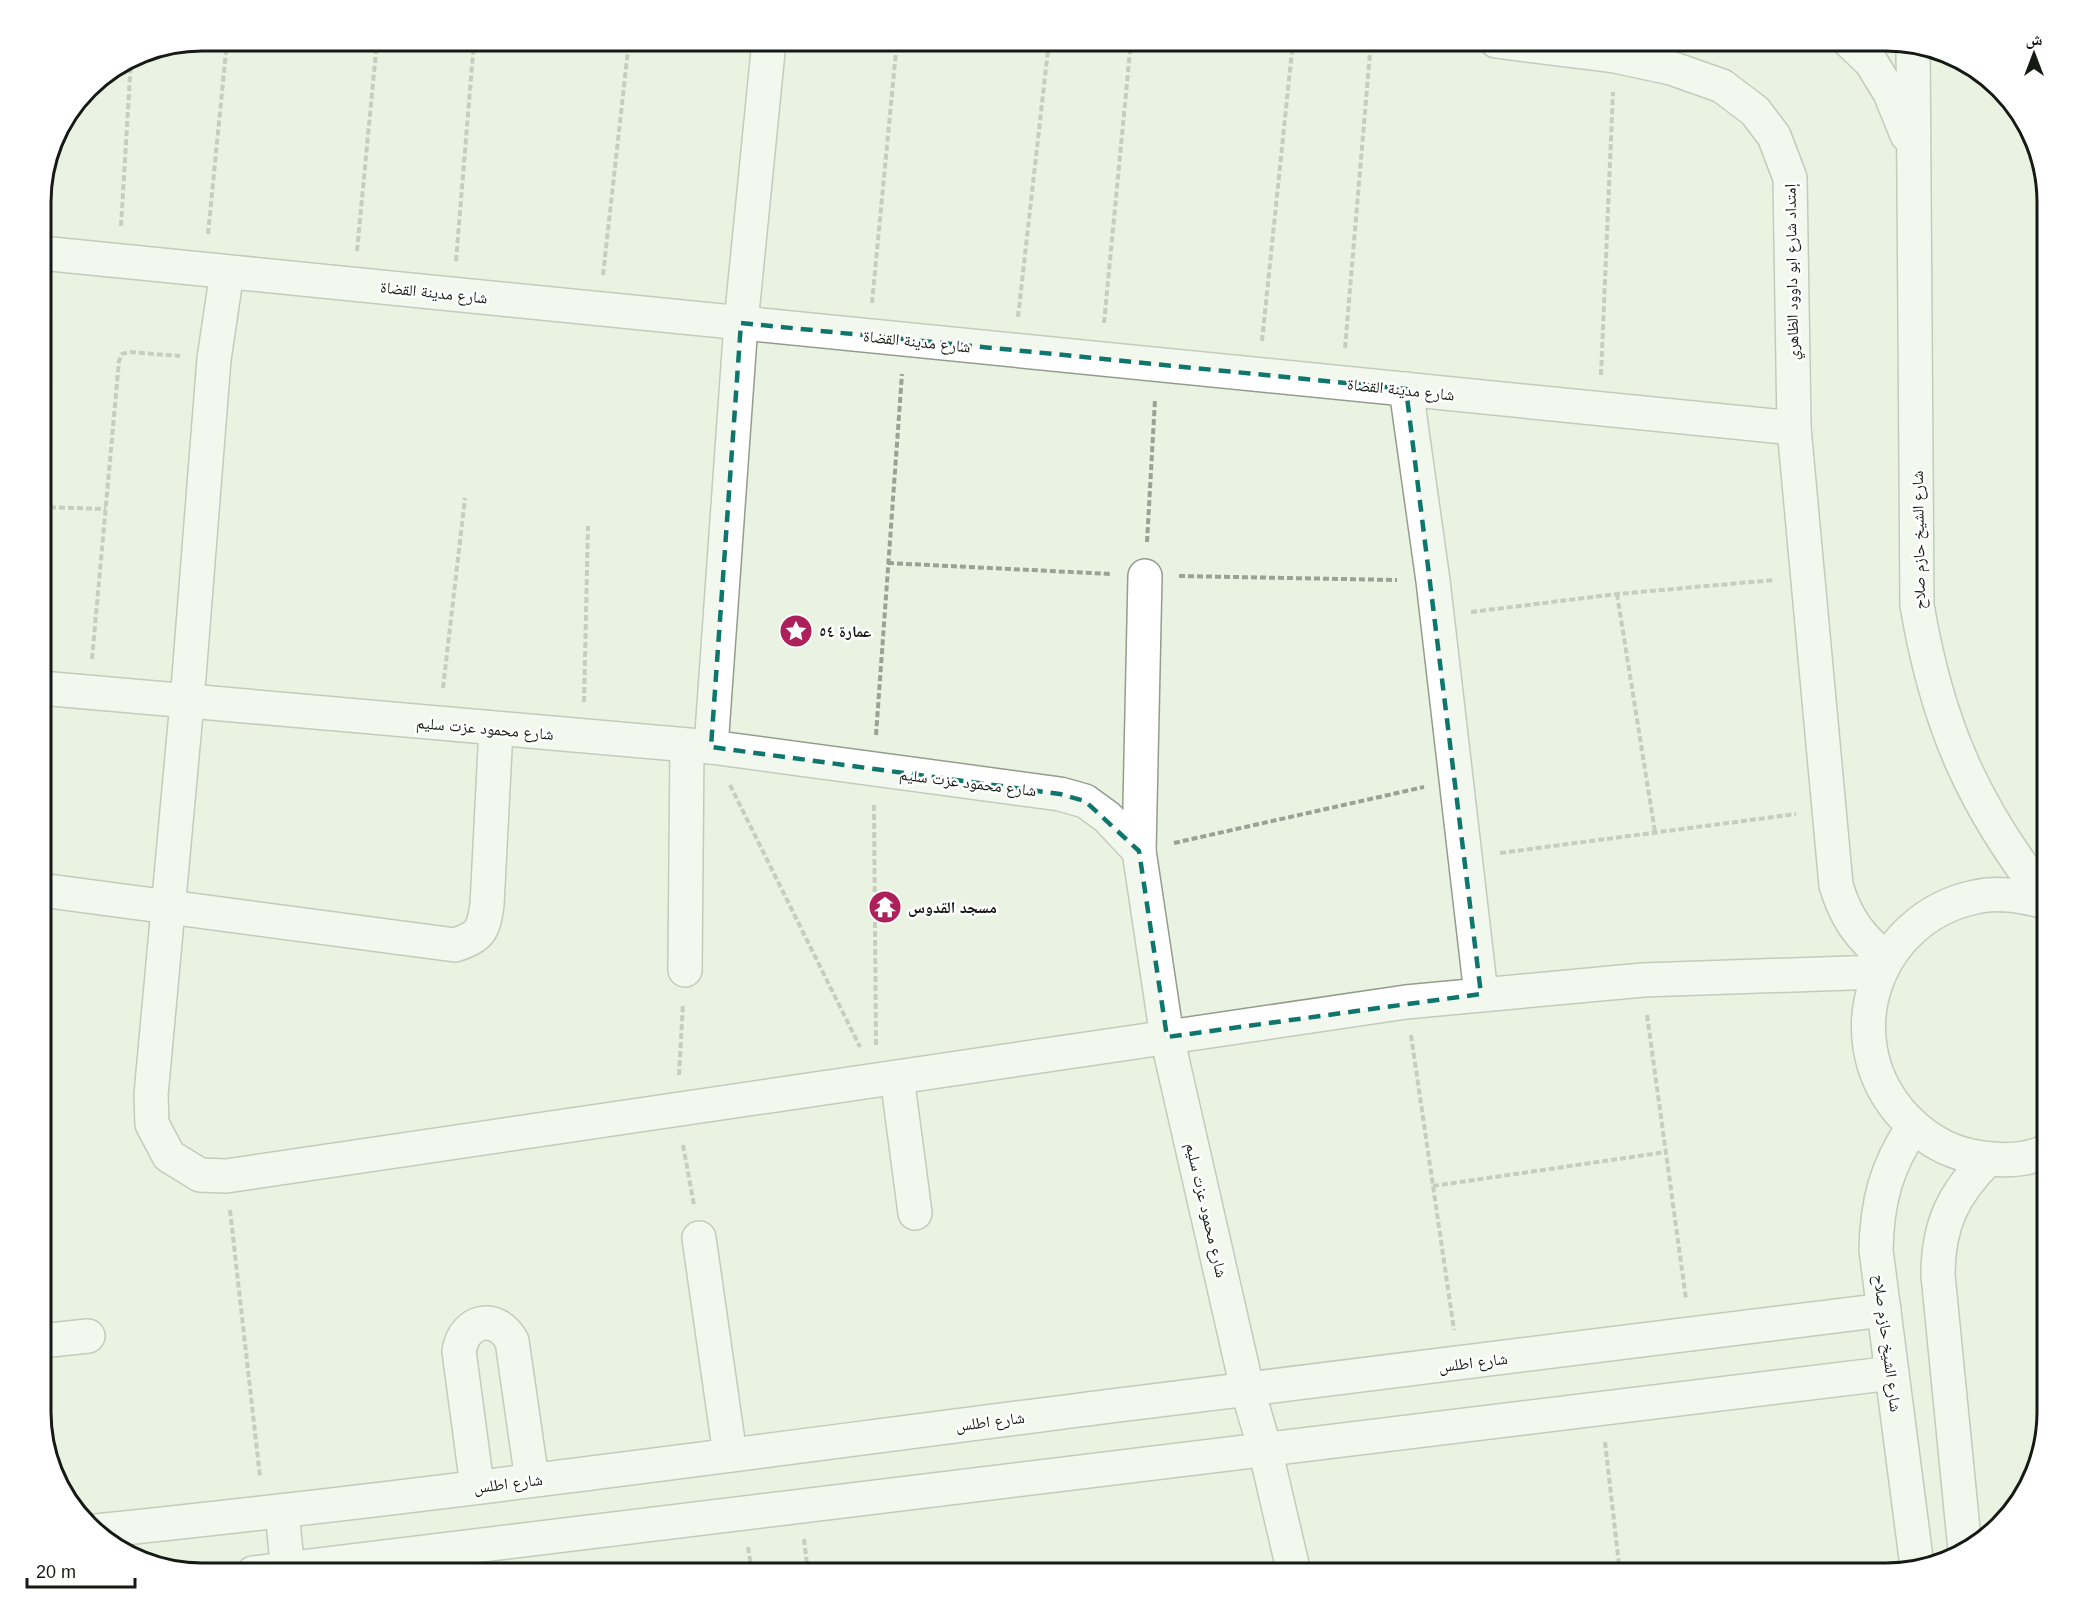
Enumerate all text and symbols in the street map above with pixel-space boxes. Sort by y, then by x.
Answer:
north arrow [2004,24,2064,84]
text: ش [2026,31,2043,49]
street label: إمتداد شارع ابو داوود الظاهري [1781,183,1806,360]
street label: شارع مدينة القضاة [379,278,489,309]
street label: شارع مدينة القضاة [862,327,972,358]
street label: شارع مدينة القضاة [1346,375,1456,406]
street label: شارع الشيخ حازم صلاح [1909,470,1930,609]
place icon: عمارة ٥٤ [778,613,814,649]
place label: عمارة ٥٤ [819,623,871,640]
street label: شارع محمود عزت سليم [415,714,554,745]
street label: شارع محمود عزت سليم [898,766,1037,801]
temple icon: مسجد القدوس [867,889,903,925]
place label: مسجد القدوس [908,899,997,917]
street label: شارع محمود عزت سليم [1181,1141,1230,1280]
street label: شارع الشيخ حازم صلاح [1869,1273,1904,1413]
street label: شارع اطلس [1438,1350,1509,1377]
street label: شارع اطلس [955,1409,1026,1436]
street label: شارع اطلس [473,1471,544,1498]
scale bar [27,1551,135,1589]
text: 20 m [36,1562,76,1582]

